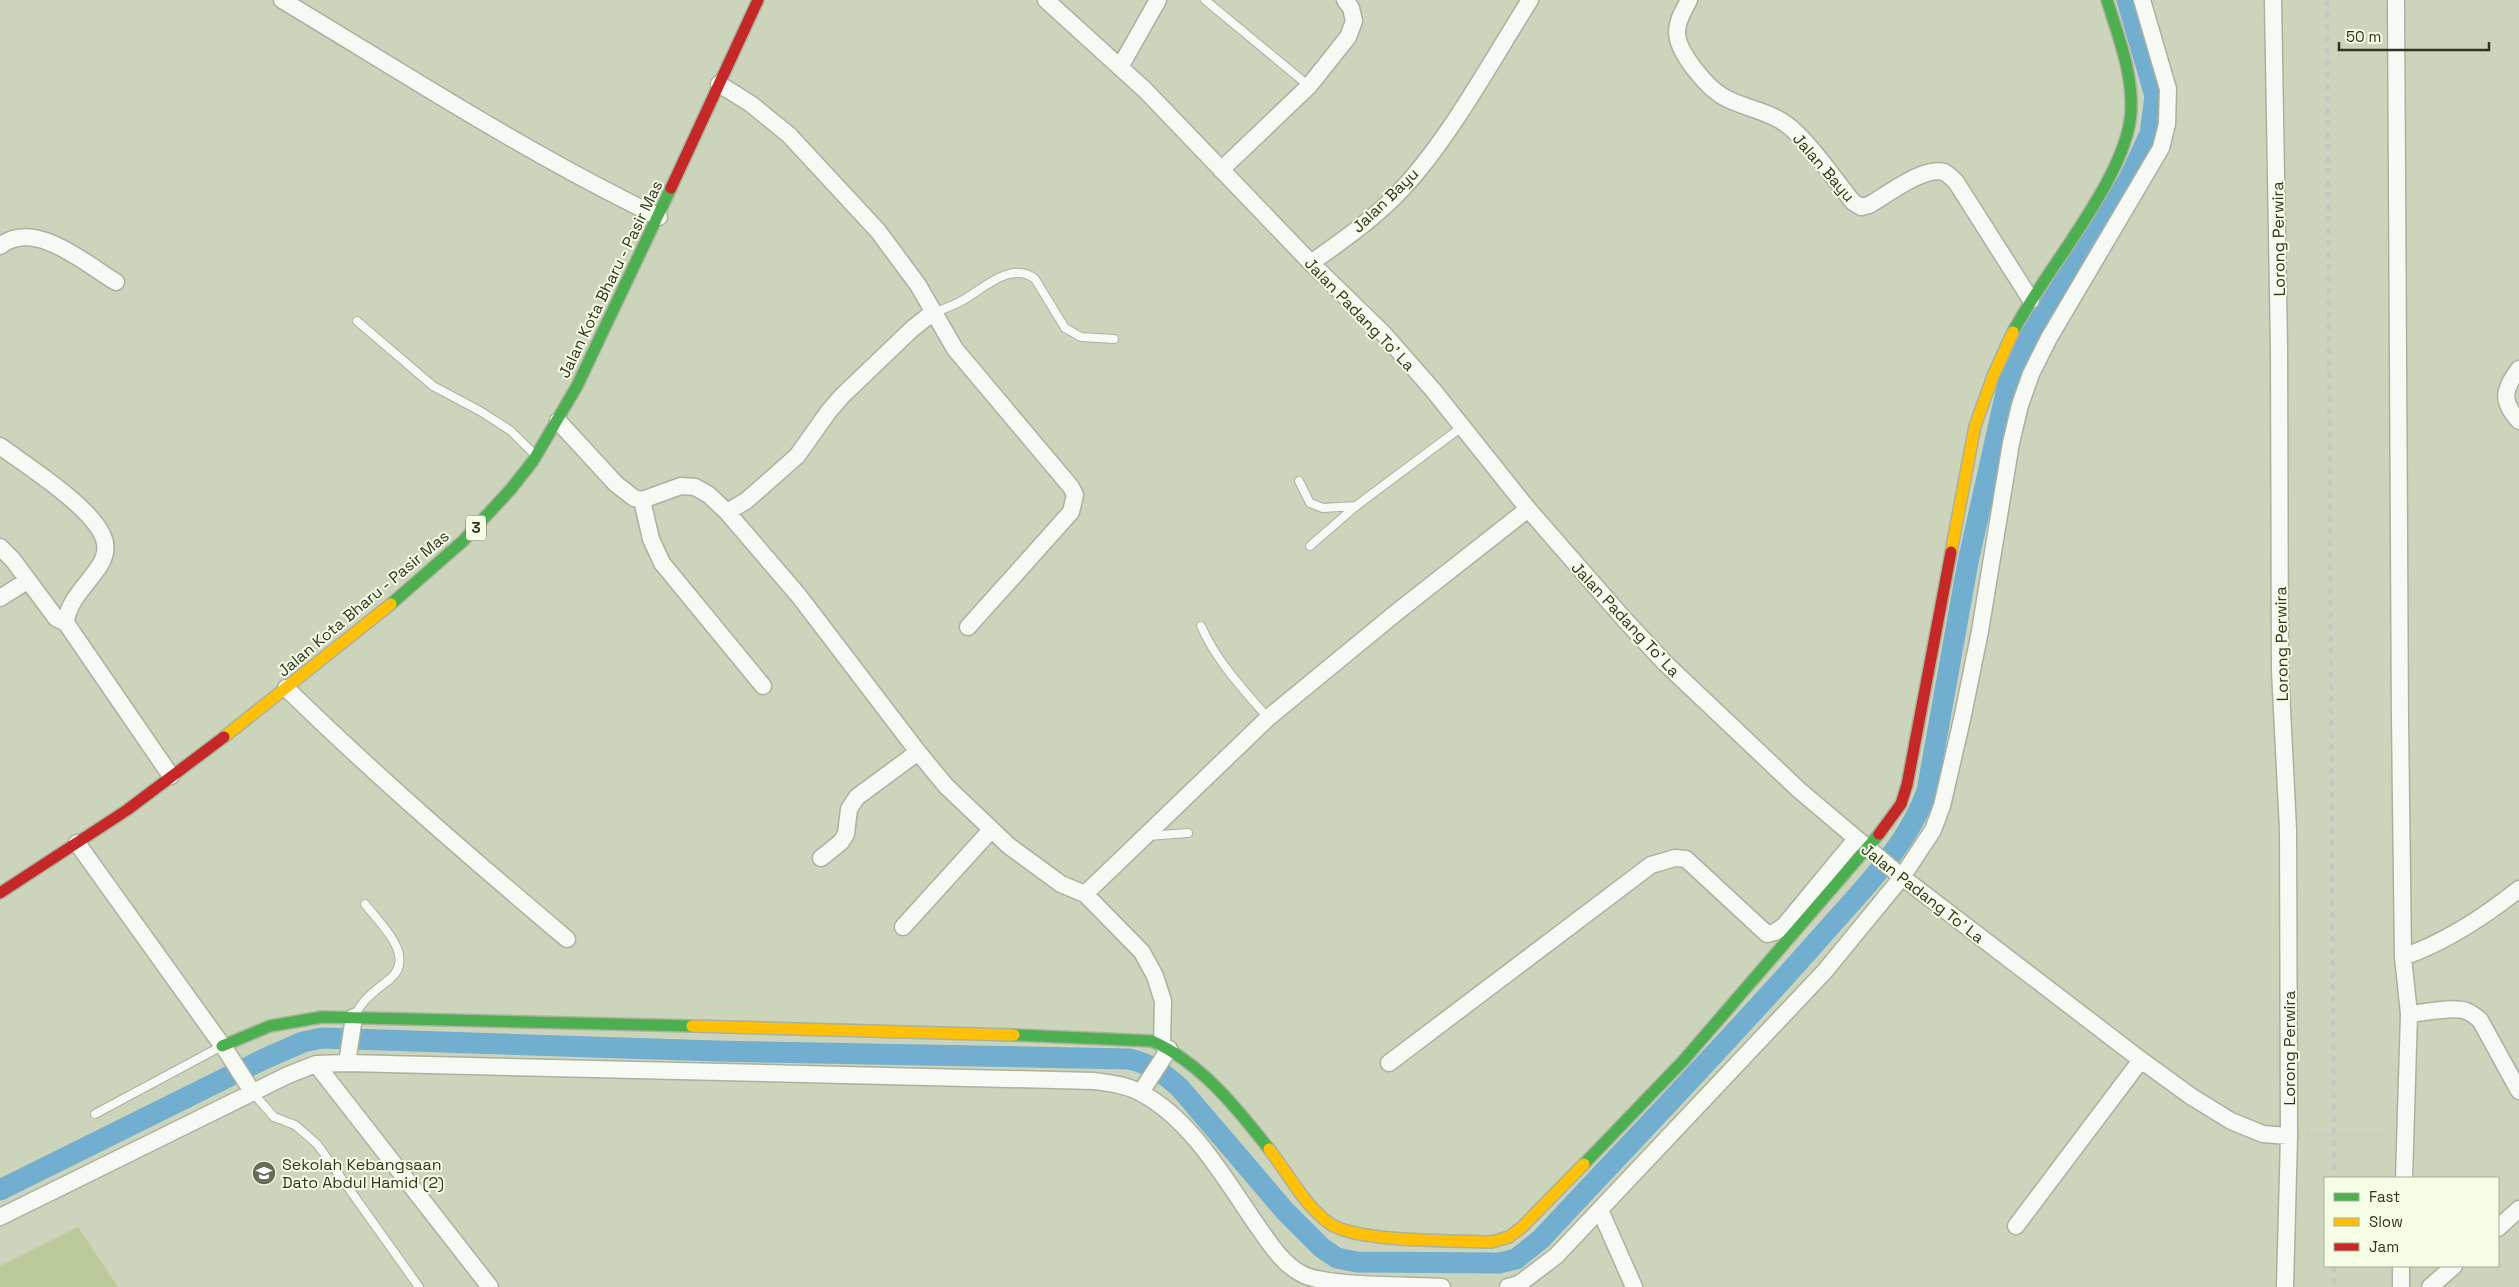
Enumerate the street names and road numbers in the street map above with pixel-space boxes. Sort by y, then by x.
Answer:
street label: Jalan Bayu [1788,129,1859,206]
street label: Jalan Bayu [1348,163,1423,237]
street label: Jalan Kota Bharu - Pasir Mas [553,177,668,382]
street label: Lorong Perwira [2267,181,2290,297]
street label: Jalan Padang To' La [1300,253,1419,376]
road number: 3 [466,516,486,540]
street label: Jalan Kota Bharu - Pasir Mas [273,525,453,681]
street label: Jalan Padang To' La [1567,557,1685,681]
street label: Lorong Perwira [2270,586,2293,702]
street label: Jalan Padang To' La [1857,839,1988,948]
street label: Lorong Perwira [2279,991,2300,1105]

